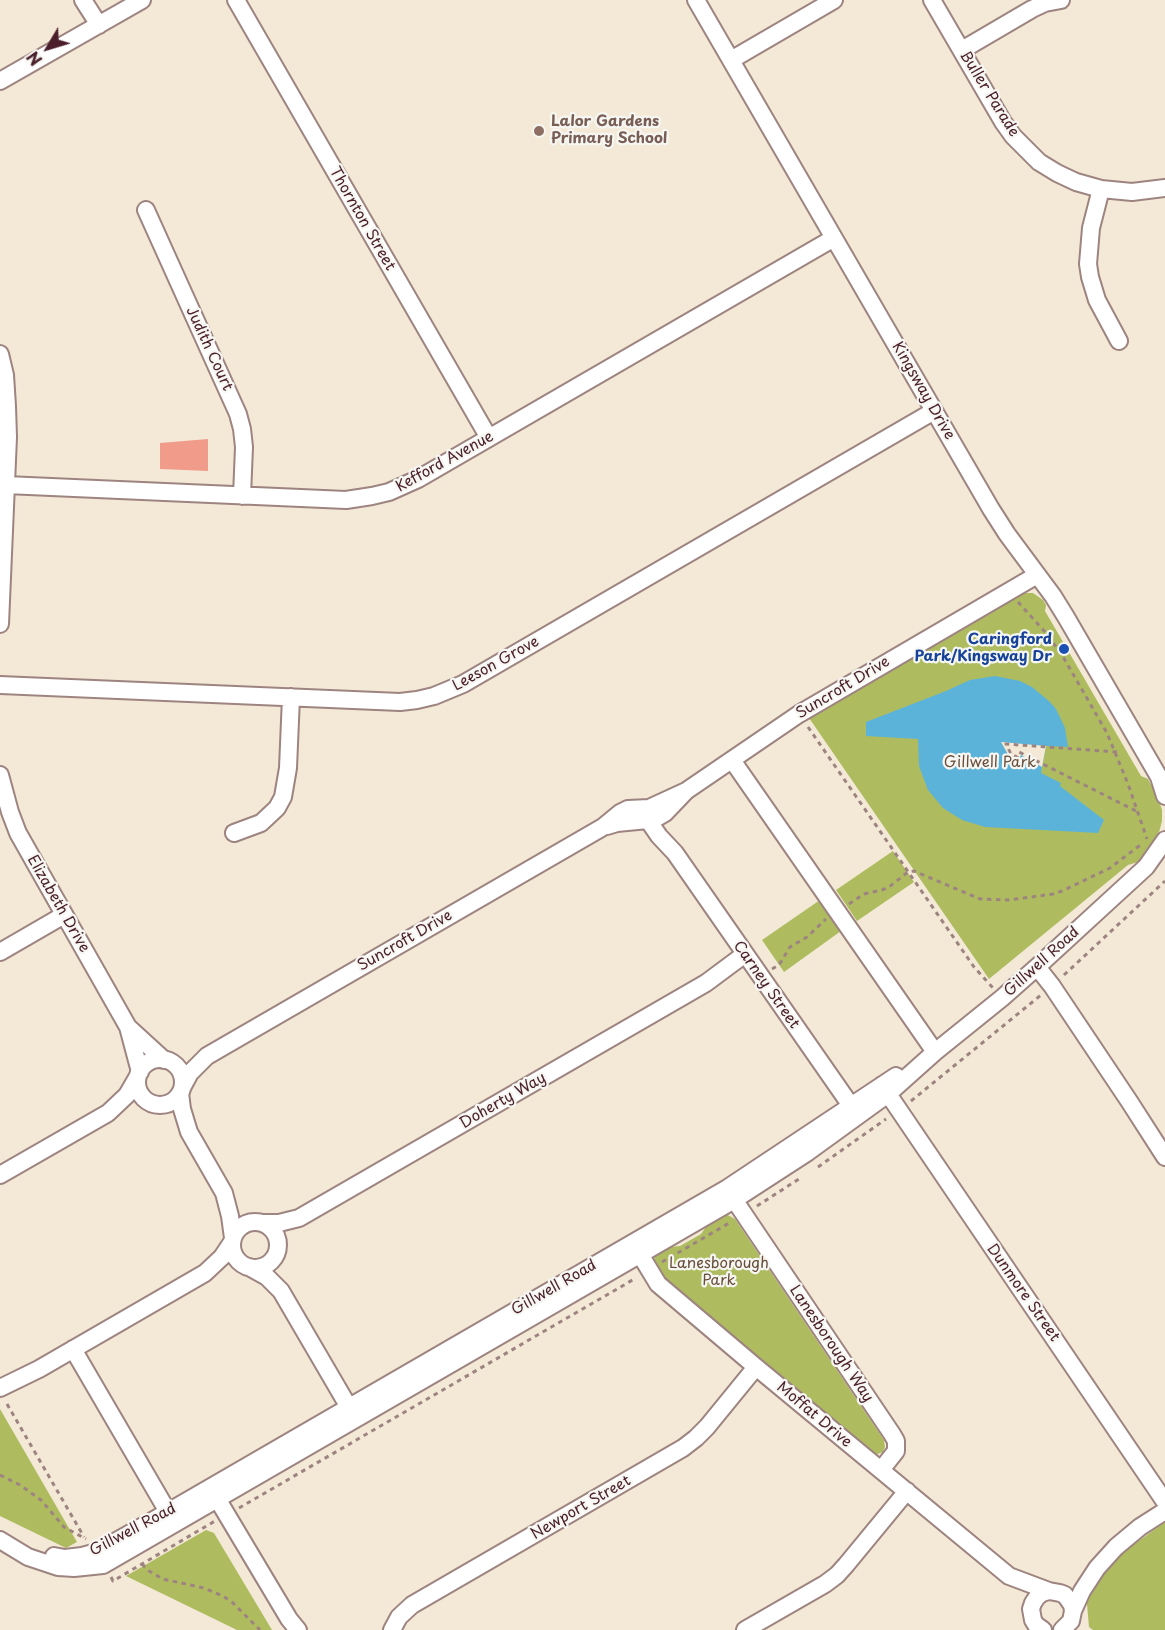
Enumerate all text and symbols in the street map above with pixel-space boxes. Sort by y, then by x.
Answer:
north arrow [18,18,78,78]
text: N [20,47,47,71]
street label: Buller Parade [955,48,1023,140]
place label: Lalor Gardens Primary School [551,113,667,148]
marker: Lalor Gardens Primary School [532,124,546,138]
street label: Thornton Street [325,164,399,274]
street label: Judith Court [182,304,236,394]
street label: Kingsway Drive [888,339,958,443]
street label: Kefford Avenue [393,428,497,496]
place label: Caringford Park/Kingsway Dr [914,631,1052,666]
street label: Leeson Grove [450,633,542,695]
marker: Caringford Park/Kingsway Dr [1057,642,1071,656]
street label: Suncroft Drive [793,653,893,723]
park label: Gillwell Park [944,754,1036,772]
street label: Elizabeth Drive [23,852,93,956]
street label: Suncroft Drive [355,907,455,975]
street label: Gillwell Road [1001,923,1083,1001]
street label: Carney Street [729,938,803,1032]
street label: Doherty Way [457,1069,549,1133]
street label: Dunmore Street [983,1241,1063,1345]
park label: Lanesborough Park [669,1255,769,1290]
street label: Gillwell Road [508,1256,600,1320]
street label: Lanesborough Way [785,1282,877,1406]
street label: Moffat Drive [773,1378,855,1452]
street label: Newport Street [528,1472,634,1544]
street label: Gillwell Road [87,1500,179,1560]

